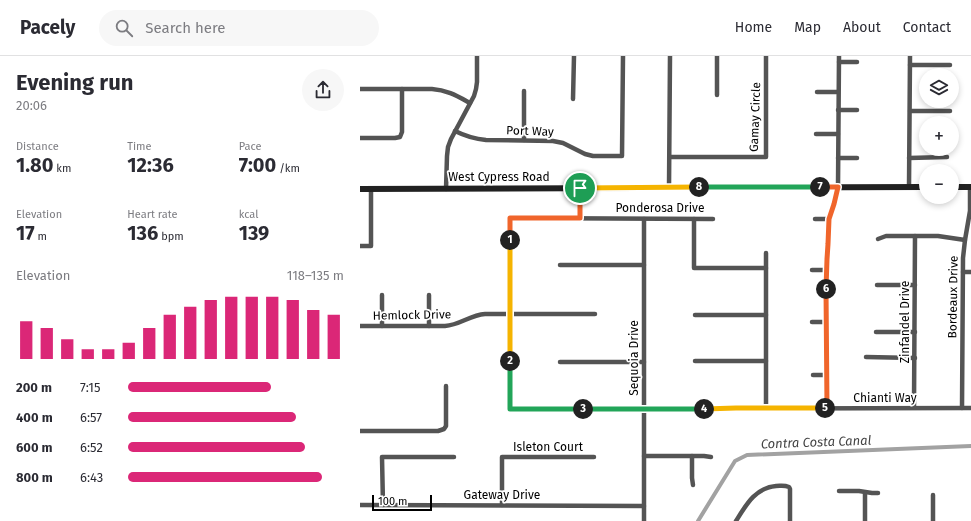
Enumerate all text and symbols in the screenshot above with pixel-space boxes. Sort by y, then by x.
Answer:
search box [99,10,379,46]
text: Pacely [20,16,75,39]
icon: search [113,17,135,39]
text: Search here [145,19,225,37]
text: Home [735,19,772,36]
text: Map [794,19,821,36]
text: About [843,19,881,36]
text: Contact [903,19,951,36]
map controls [919,68,959,204]
button: layers [919,68,959,108]
text: Evening run [16,69,133,96]
button: share [302,69,344,111]
street label: Gamay Circle [747,82,763,152]
text: 20:06 [16,98,47,113]
button: + [919,116,959,156]
street label: Port Way [506,123,554,139]
text: Distance [16,140,59,153]
text: Time [127,140,152,153]
text: Pace [239,140,261,153]
text: 1.80 [16,153,53,177]
text: 12:36 [127,153,174,177]
text: 7:00 [239,153,276,177]
text: km [53,162,71,175]
text: /km [276,162,300,175]
button: − [919,164,959,204]
street label: West Cypress Road [448,170,550,184]
pin [563,171,597,205]
icon: arrive [569,177,591,199]
pin: 8 [689,177,709,197]
pin: 7 [810,177,830,197]
text: 8 [696,180,702,193]
text: 7 [817,180,823,193]
street label: Ponderosa Drive [616,201,704,215]
text: Elevation [16,208,62,221]
text: Heart rate [127,208,177,221]
text: kcal [239,208,258,221]
text: 17 [16,221,35,245]
text: 136 [127,221,158,245]
text: 139 [239,221,269,245]
text: m [35,230,47,243]
text: bpm [158,230,184,243]
pin: 1 [500,230,520,250]
text: 1 [507,233,513,246]
street label: Bordeaux Drive [945,255,961,339]
text: Elevation [16,268,70,283]
text: 118–135 m [287,268,344,283]
pin: 6 [816,279,836,299]
street label: Zinfandel Drive [898,281,912,363]
text: 6 [823,282,829,295]
street label: Hemlock Drive [373,307,451,323]
street label: Sequoia Drive [627,320,641,396]
pin: 2 [500,351,520,371]
text: 2 [507,354,513,367]
text: 200 m [16,380,52,395]
text: 7:15 [80,380,101,395]
street label: Chianti Way [853,391,917,405]
pin: 5 [815,398,835,418]
pin: 3 [573,399,593,419]
pin: 4 [694,399,714,419]
text: 5 [822,401,828,414]
text: 3 [580,402,586,415]
text: 4 [701,402,707,415]
text: 400 m [16,410,53,425]
text: 6:57 [80,410,102,425]
water label: Contra Costa Canal [760,433,872,451]
text: 600 m [16,440,53,455]
text: 6:52 [80,440,103,455]
street label: Isleton Court [513,440,584,454]
text: 800 m [16,470,53,485]
text: 6:43 [80,470,103,485]
street label: Gateway Drive [464,488,540,502]
scale bar [372,493,432,512]
text: 100 m [378,495,407,508]

